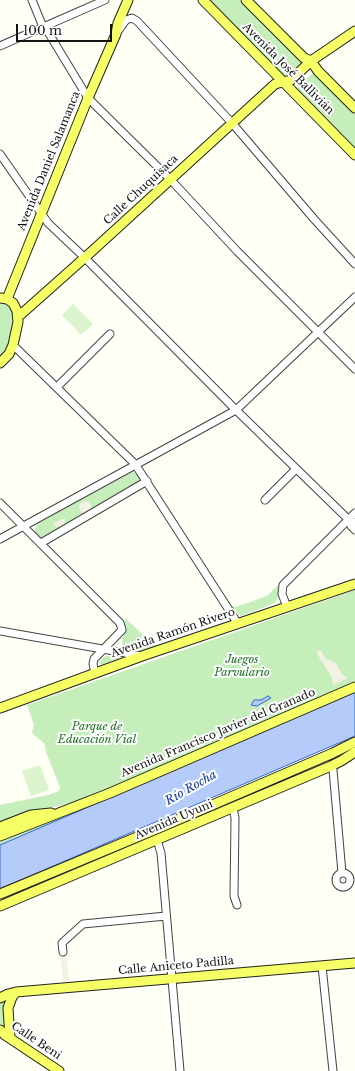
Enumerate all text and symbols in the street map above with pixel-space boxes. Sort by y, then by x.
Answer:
scale bar [18,16,114,42]
street label: Avenida José Ballivián [240,21,336,117]
text: 100 m [23,23,62,38]
street label: Avenida Daniel Salamanca [15,89,83,233]
street label: Calle Chuquisaca [101,152,181,228]
street label: Avenida Ramón Rivero [109,606,237,660]
park label: Juegos Parvulario [214,653,270,679]
street label: Avenida Francisco Javier del Granado [119,686,317,780]
park label: Parque de Educación Vial [58,720,136,746]
water label: Río Rocha [163,768,219,808]
street label: Avenida Uyuni [133,798,215,842]
street label: Calle Aniceto Padilla [118,954,234,978]
street label: Calle Beni [8,1019,64,1063]

